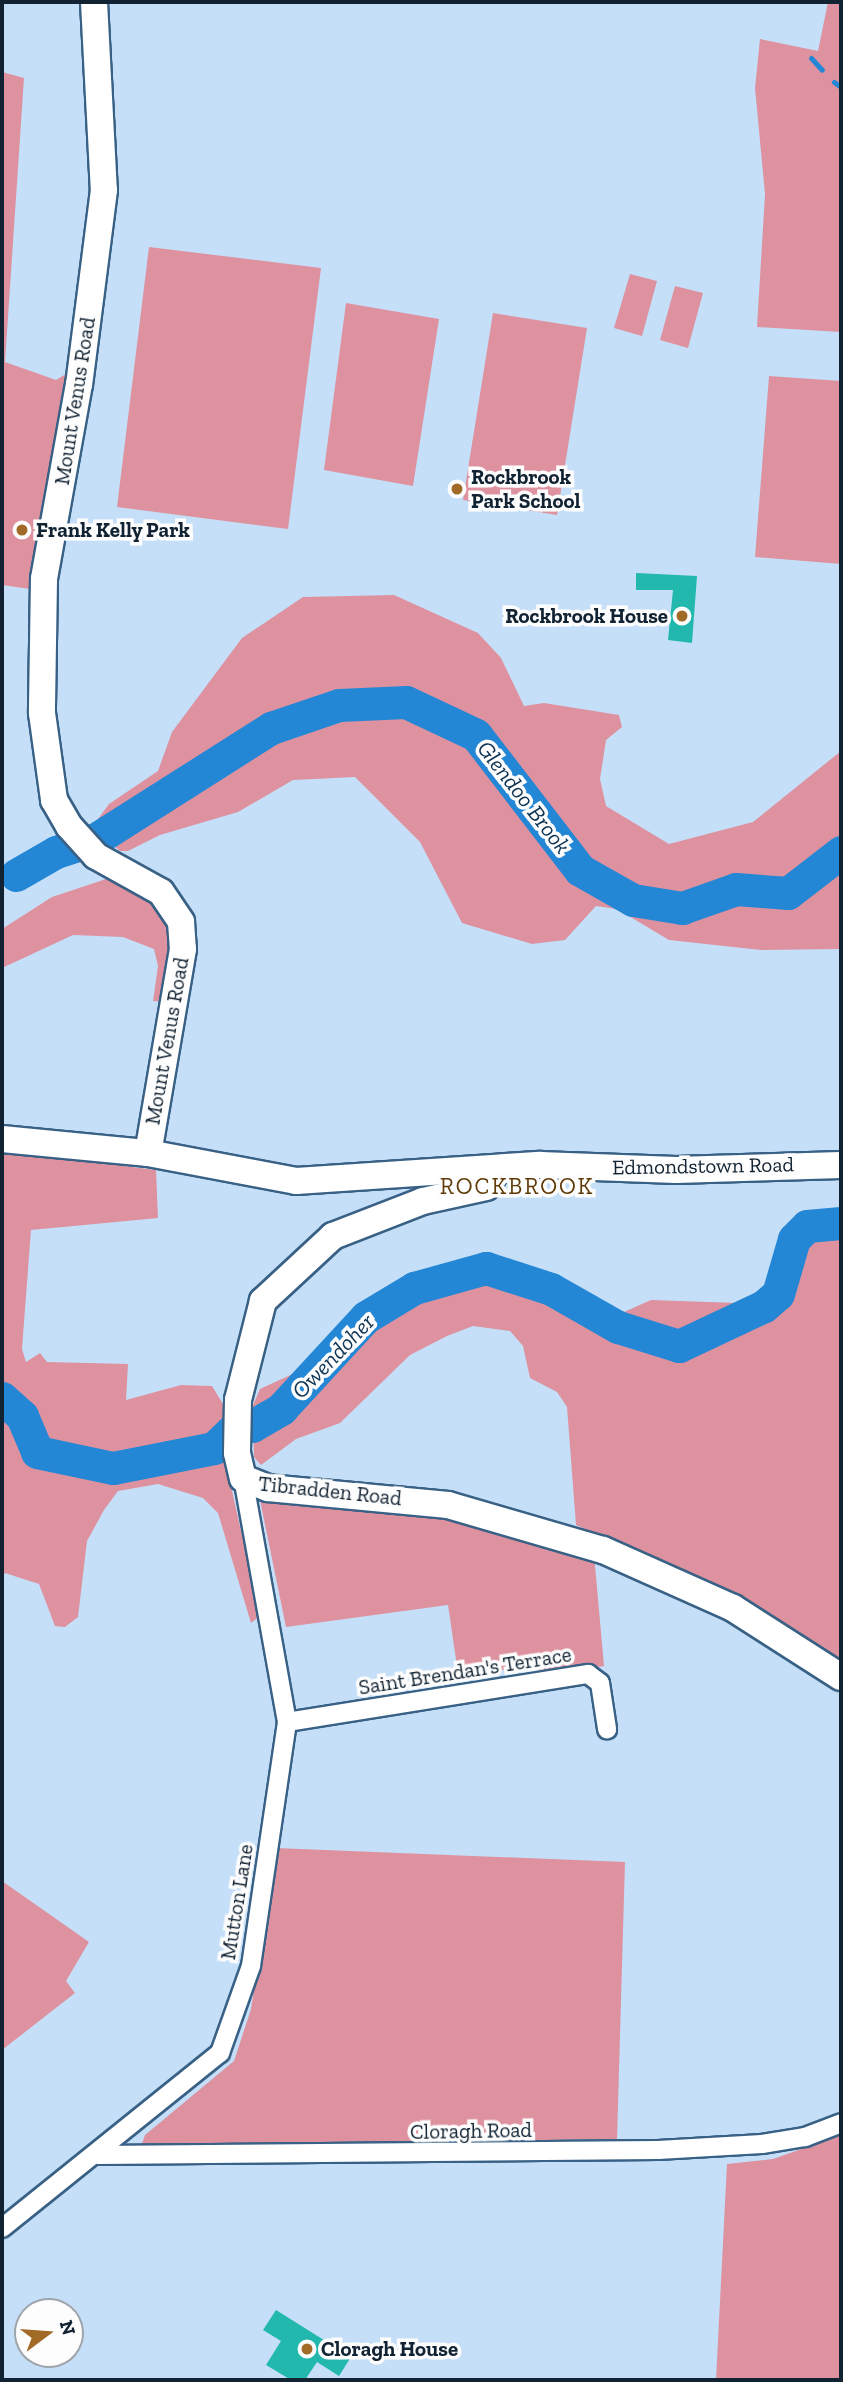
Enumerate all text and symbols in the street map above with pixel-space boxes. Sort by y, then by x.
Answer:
street label: Mount Venus Road [49,315,101,487]
place label: Rockbrook Park School [471,464,580,514]
marker: Rockbrook Park School [449,481,465,497]
place label: Frank Kelly Park [36,517,190,543]
marker: Frank Kelly Park [14,522,30,538]
place label: Rockbrook House [505,603,668,629]
marker: Rockbrook House [674,608,690,624]
water label: Glendoo Brook [471,735,577,859]
street label: Mount Venus Road [140,955,194,1127]
street label: Edmondstown Road [612,1152,794,1180]
district label: ROCKBROOK [441,1172,593,1200]
water label: Owendoher [286,1308,380,1404]
street label: Tibradden Road [257,1471,403,1511]
street label: Saint Brendan's Terrace [357,1642,573,1700]
street label: Mutton Lane [215,1842,259,1962]
street label: Cloragh Road [410,2117,532,2145]
north arrow [14,2298,84,2368]
text: N [55,2318,81,2338]
place label: Cloragh House [321,2336,458,2362]
marker: Cloragh House [299,2341,315,2357]

